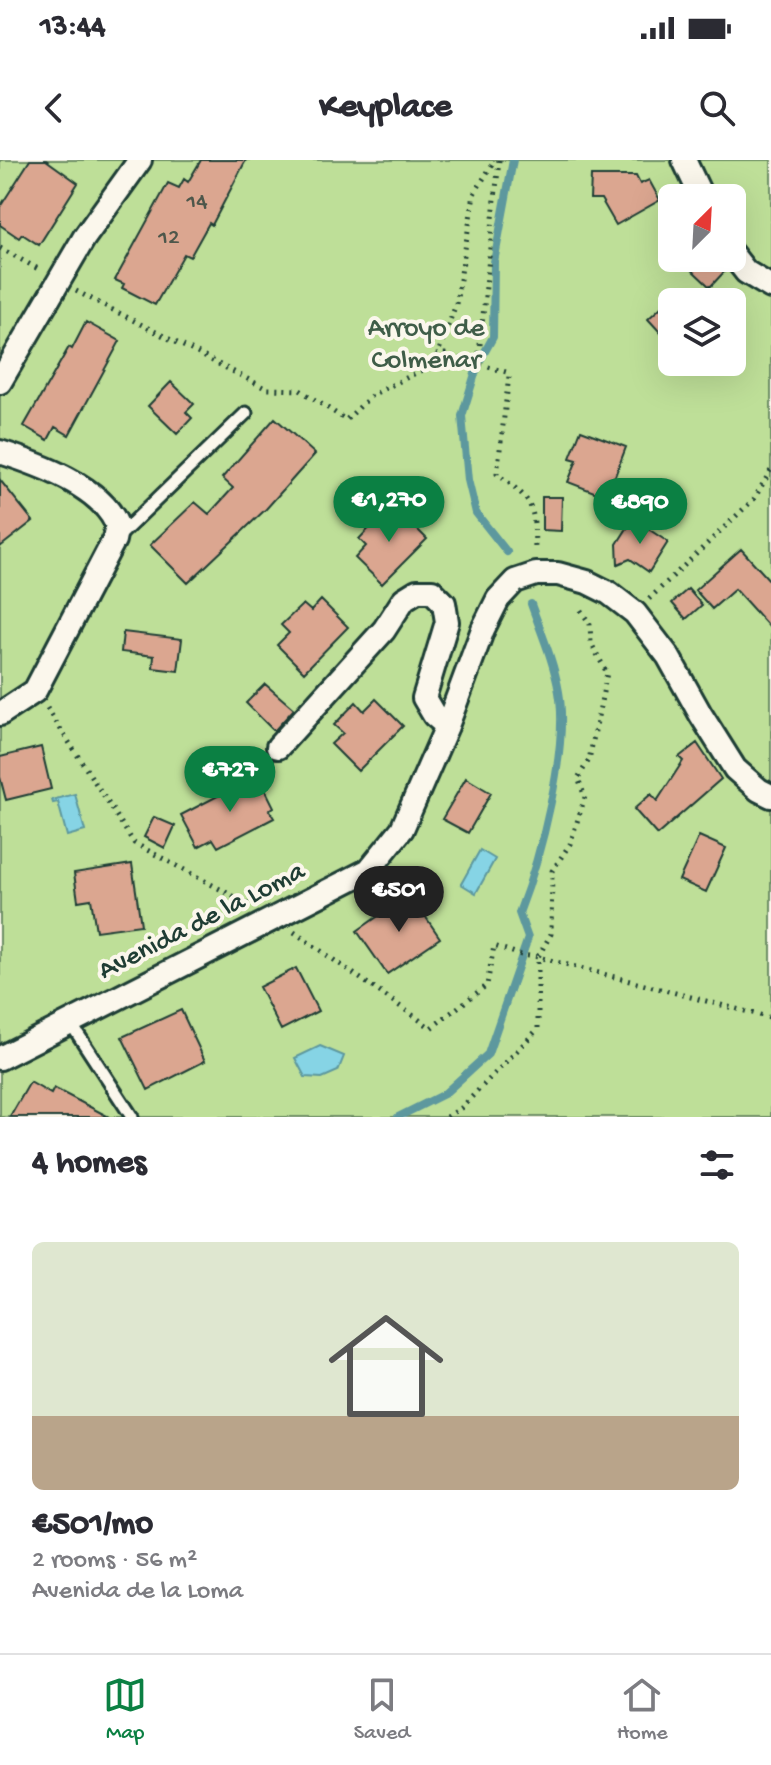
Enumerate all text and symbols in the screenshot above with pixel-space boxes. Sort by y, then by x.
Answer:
text: 13:44 [40,11,106,46]
icon: back [32,86,76,130]
icon: search [695,86,739,130]
text: Keyplace [319,87,452,130]
north arrow [658,184,746,272]
map controls [658,184,746,376]
house number: 14 [185,188,208,217]
house number: 12 [157,224,180,253]
button: layers [658,288,746,376]
park label: Arroyo de Colmenar [368,313,485,378]
pin: €1,270 [324,476,454,544]
pin: €890 [593,478,687,546]
text: €1,270 [351,486,427,517]
text: €890 [611,488,669,519]
pin: €727 [183,746,277,814]
text: €727 [202,756,258,787]
street label: Avenida de la Loma [93,855,312,988]
pin: €501 [352,866,446,934]
text: €501 [372,876,426,907]
icon: filters [695,1143,739,1187]
text: 4 homes [32,1145,146,1185]
icon: home [314,1294,458,1438]
text: €501/mo [32,1506,153,1546]
text: 2 rooms · 56 m² [32,1546,197,1577]
text: Avenida de la Loma [32,1577,243,1608]
tab: Map [103,1673,147,1747]
tab: Saved [354,1673,410,1747]
tab: Home [617,1673,668,1747]

